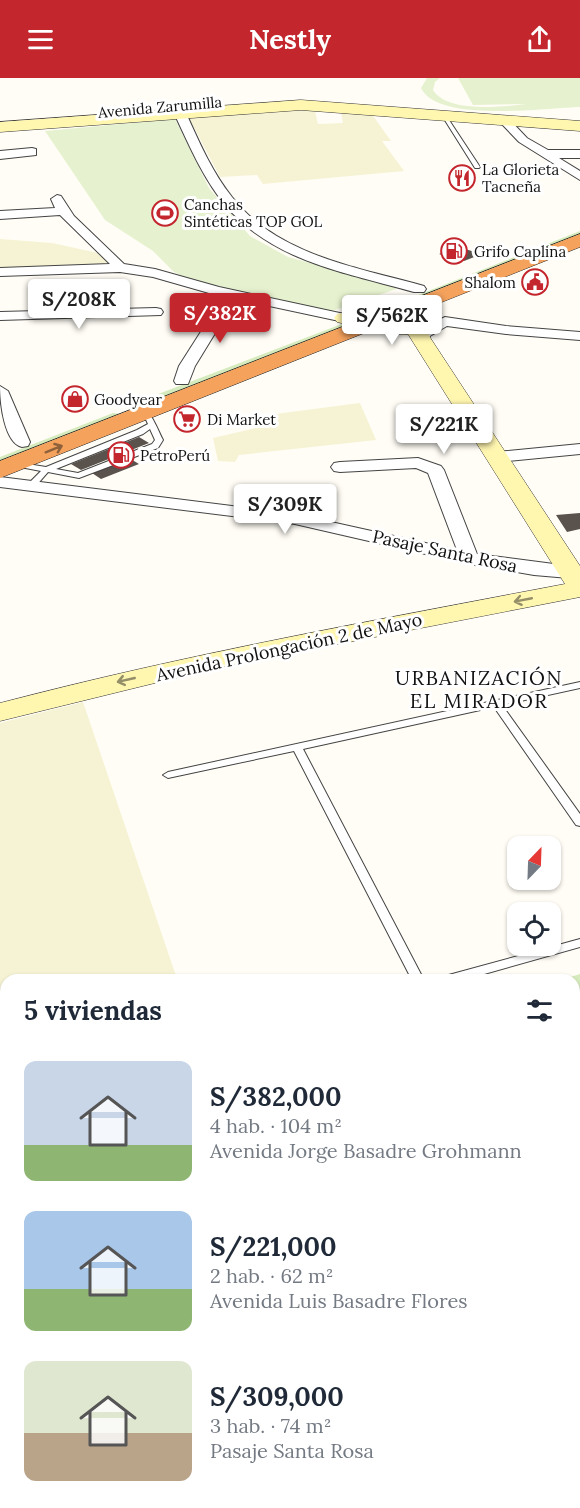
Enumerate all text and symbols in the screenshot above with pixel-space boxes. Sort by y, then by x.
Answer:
text: Nestly [249,22,331,56]
icon: menu [24,23,57,56]
icon: share [523,23,556,56]
street label: Avenida Zarumilla [96,92,223,122]
place label: La Glorieta Tacneña [482,160,559,196]
restaurant icon: La Glorieta Tacneña [447,163,477,193]
place label: Canchas Sintéticas TOP GOL [184,195,322,231]
sports icon: Canchas Sintéticas TOP GOL [150,198,180,228]
fuel station icon: Grifo Caplina [439,236,469,266]
place label: Grifo Caplina [474,242,566,261]
public building icon: Shalom [520,267,550,297]
place label: Shalom [465,273,516,292]
pin: S/208K [30,279,128,330]
text: S/208K [42,286,116,311]
pin: S/382K [171,293,269,344]
pin: S/562K [343,295,441,346]
text: S/382K [184,300,256,325]
text: S/562K [356,302,428,327]
shop icon: Goodyear [60,384,90,414]
place label: Goodyear [94,390,162,409]
supermarket icon: Di Market [172,404,202,434]
pin: S/221K [395,404,493,455]
place label: Di Market [207,410,276,429]
text: S/221K [410,411,478,436]
fuel station icon: PetroPerú [106,440,136,470]
one-way arrow [45,443,63,454]
place label: PetroPerú [140,446,210,465]
pin: S/309K [236,484,334,535]
text: S/309K [248,491,322,516]
street label: Pasaje Santa Rosa [370,524,520,578]
one-way arrow [513,595,533,606]
street label: Avenida Prolongación 2 de Mayo [153,608,424,687]
district label: URBANIZACIÓN EL MIRADOR [395,665,563,713]
one-way arrow [116,675,136,686]
north arrow [507,836,561,890]
map controls [507,836,561,956]
button: locate [507,902,561,956]
text: 5 viviendas [24,994,162,1027]
icon: filters [523,994,556,1027]
text: S/382,000 [210,1080,342,1113]
icon: home [72,1085,144,1157]
text: 4 hab. · 104 m² [210,1113,342,1138]
text: Avenida Jorge Basadre Grohmann [210,1138,522,1163]
text: S/221,000 [210,1230,337,1263]
icon: home [72,1235,144,1307]
text: 2 hab. · 62 m² [210,1263,334,1288]
text: Avenida Luis Basadre Flores [210,1288,468,1313]
text: S/309,000 [210,1380,344,1413]
icon: home [72,1385,144,1457]
text: 3 hab. · 74 m² [210,1413,331,1438]
text: Pasaje Santa Rosa [210,1438,374,1463]

